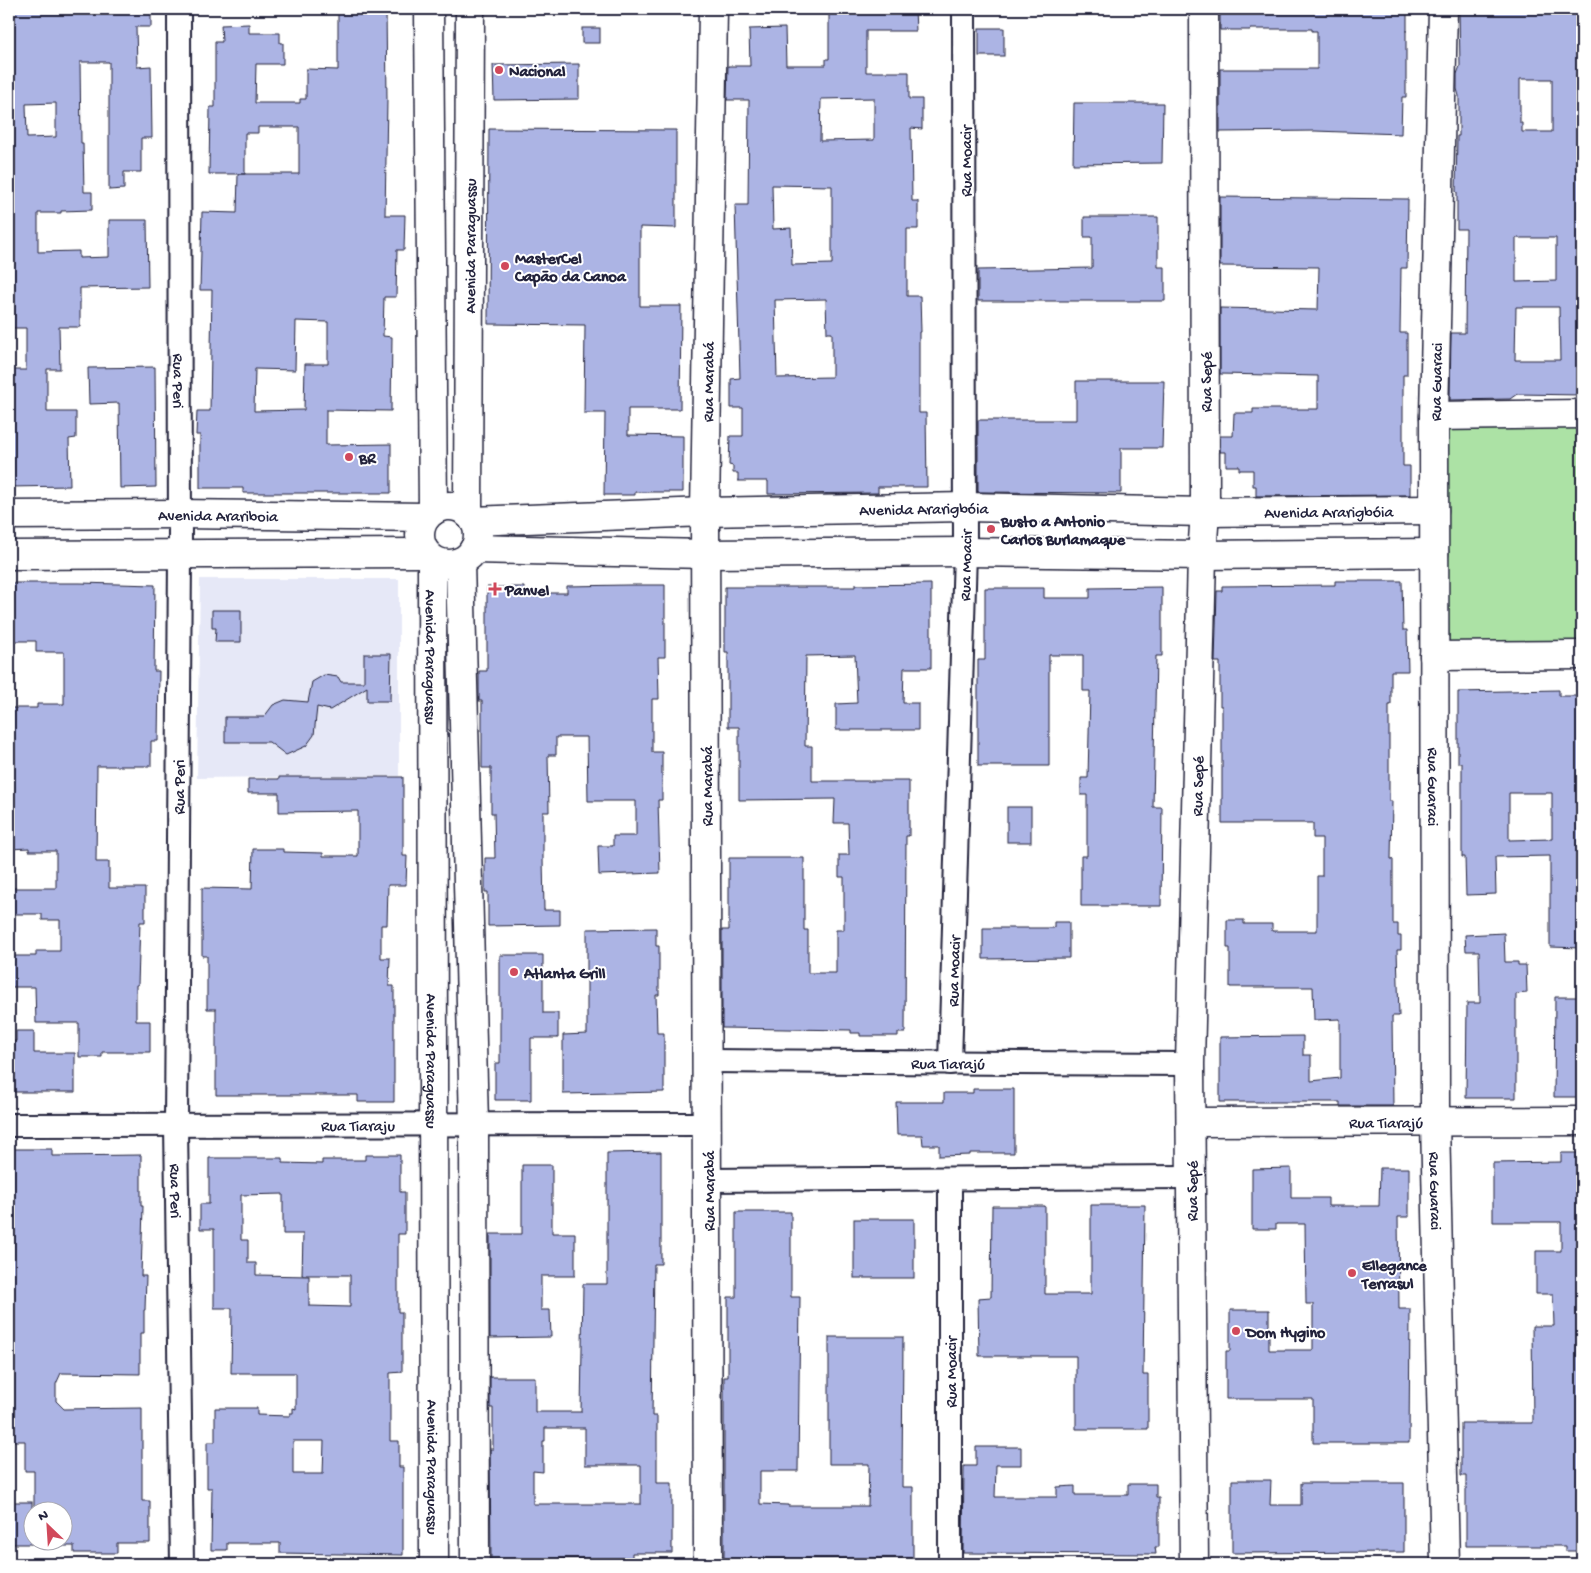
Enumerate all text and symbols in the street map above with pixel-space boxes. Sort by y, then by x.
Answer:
marker: Nacional [493,64,505,76]
place label: Nacional [509,64,566,83]
street label: Rua Moacir [959,124,978,197]
street label: Avenida Paraguassu [463,178,482,314]
place label: MasterCel Capão da Canoa [514,251,627,288]
marker: MasterCel Capão da Canoa [499,260,511,272]
street label: Rua Marabá [700,341,721,422]
street label: Rua Guaraci [1428,343,1449,421]
street label: Rua Sepé [1199,351,1218,412]
street label: Rua Peri [167,354,186,408]
marker: BR [343,451,355,463]
place label: BR [358,451,377,470]
street label: Avenida Ararigbóia [859,501,990,522]
street label: Avenida Ararigbóia [1264,504,1395,524]
street label: Avenida Arariboia [158,508,279,528]
place label: Busto a Antonio Carlos Burlamaque [1000,514,1126,551]
marker: Busto a Antonio Carlos Burlamaque [985,523,997,535]
street label: Rua Moacir [958,528,978,601]
marker: Panvel [489,583,501,595]
place label: Panvel [504,583,550,602]
street label: Avenida Paraguassu [419,589,438,725]
street label: Rua Marabá [700,745,719,826]
street label: Rua Guaraci [1421,748,1441,826]
street label: Rua Sepé [1190,755,1210,817]
street label: Rua Peri [172,760,191,814]
street label: Rua Moacir [946,934,967,1007]
marker: Atlanta Grill [508,966,520,978]
place label: Atlanta Grill [523,966,606,985]
street label: Avenida Paraguassu [420,993,439,1129]
street label: Rua Tiarajú [911,1056,985,1076]
street label: Rua Tiarajú [1349,1115,1423,1135]
street label: Rua Tiaraju [321,1118,395,1138]
street label: Rua Marabá [702,1150,721,1231]
street label: Rua Guaraci [1423,1151,1443,1230]
street label: Rua Sepé [1185,1160,1204,1221]
street label: Rua Peri [164,1163,183,1219]
place label: Ellegance Terrasul [1360,1258,1427,1295]
marker: Ellegance Terrasul [1346,1267,1358,1279]
marker: Dom Hygino [1230,1325,1242,1337]
place label: Dom Hygino [1244,1325,1326,1344]
street label: Rua Moacir [944,1335,963,1408]
street label: Avenida Paraguassu [421,1399,440,1535]
north arrow [22,1500,72,1550]
text: N [36,1507,51,1526]

